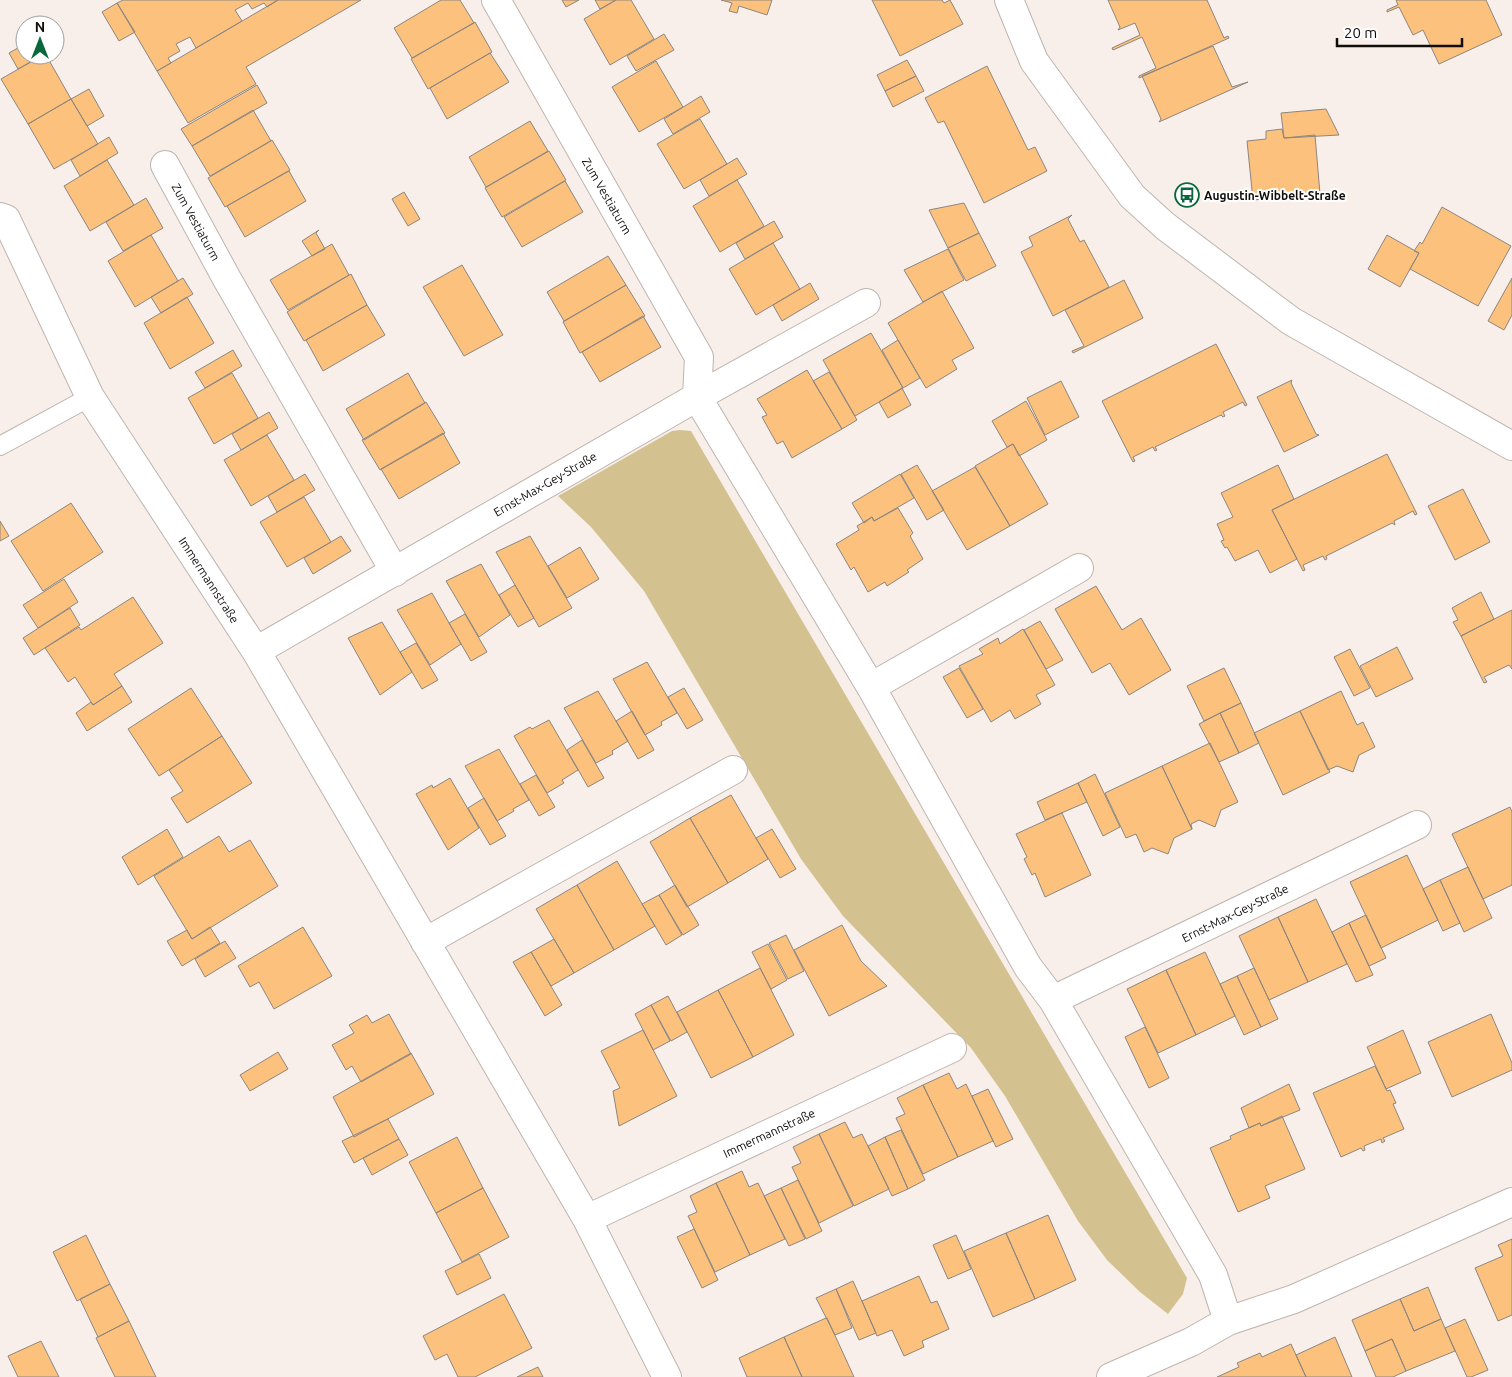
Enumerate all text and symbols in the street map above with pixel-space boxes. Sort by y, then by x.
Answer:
north arrow [15,15,65,65]
scale bar [1337,15,1462,47]
text: N [35,19,45,35]
text: 20 m [1344,24,1377,41]
street label: Zum Vestiaturm [580,156,634,236]
street label: Zum Vestiaturm [169,181,223,263]
bus stop icon: Augustin-Wibbelt-Straße [1174,182,1200,208]
place label: Augustin-Wibbelt-Straße [1204,189,1346,202]
street label: Ernst-Max-Gey-Straße [491,449,599,519]
street label: Immermannstraße [176,535,242,625]
street label: Ernst-Max-Gey-Straße [1180,882,1290,944]
street label: Immermannstraße [721,1106,817,1160]

